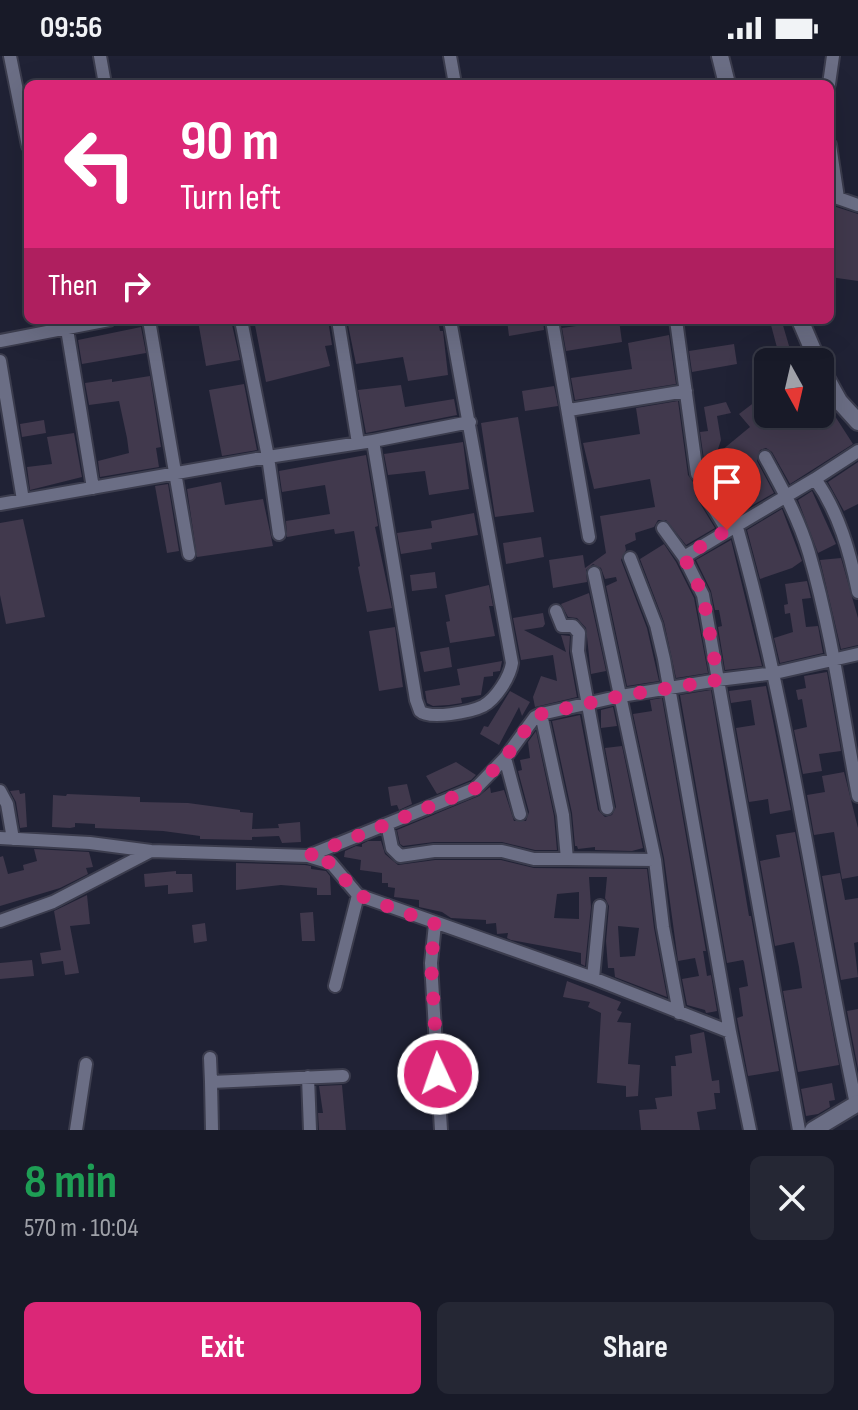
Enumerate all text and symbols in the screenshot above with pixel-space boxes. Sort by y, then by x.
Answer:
text: 09:56 [40,10,103,46]
text: 90 m [180,109,279,176]
icon: left [48,112,152,216]
text: Turn left [180,177,281,220]
icon: right [114,264,158,308]
text: Then [48,268,98,304]
north arrow [754,348,834,428]
map controls [754,348,834,428]
pin [693,448,761,530]
icon: arrive [705,460,749,504]
position arrow [396,1032,480,1116]
text: 8 min [24,1154,117,1211]
button: close [750,1156,834,1240]
text: 570 m · 10:04 [24,1213,138,1244]
button: Exit [24,1302,421,1394]
button: Share [437,1302,834,1394]

